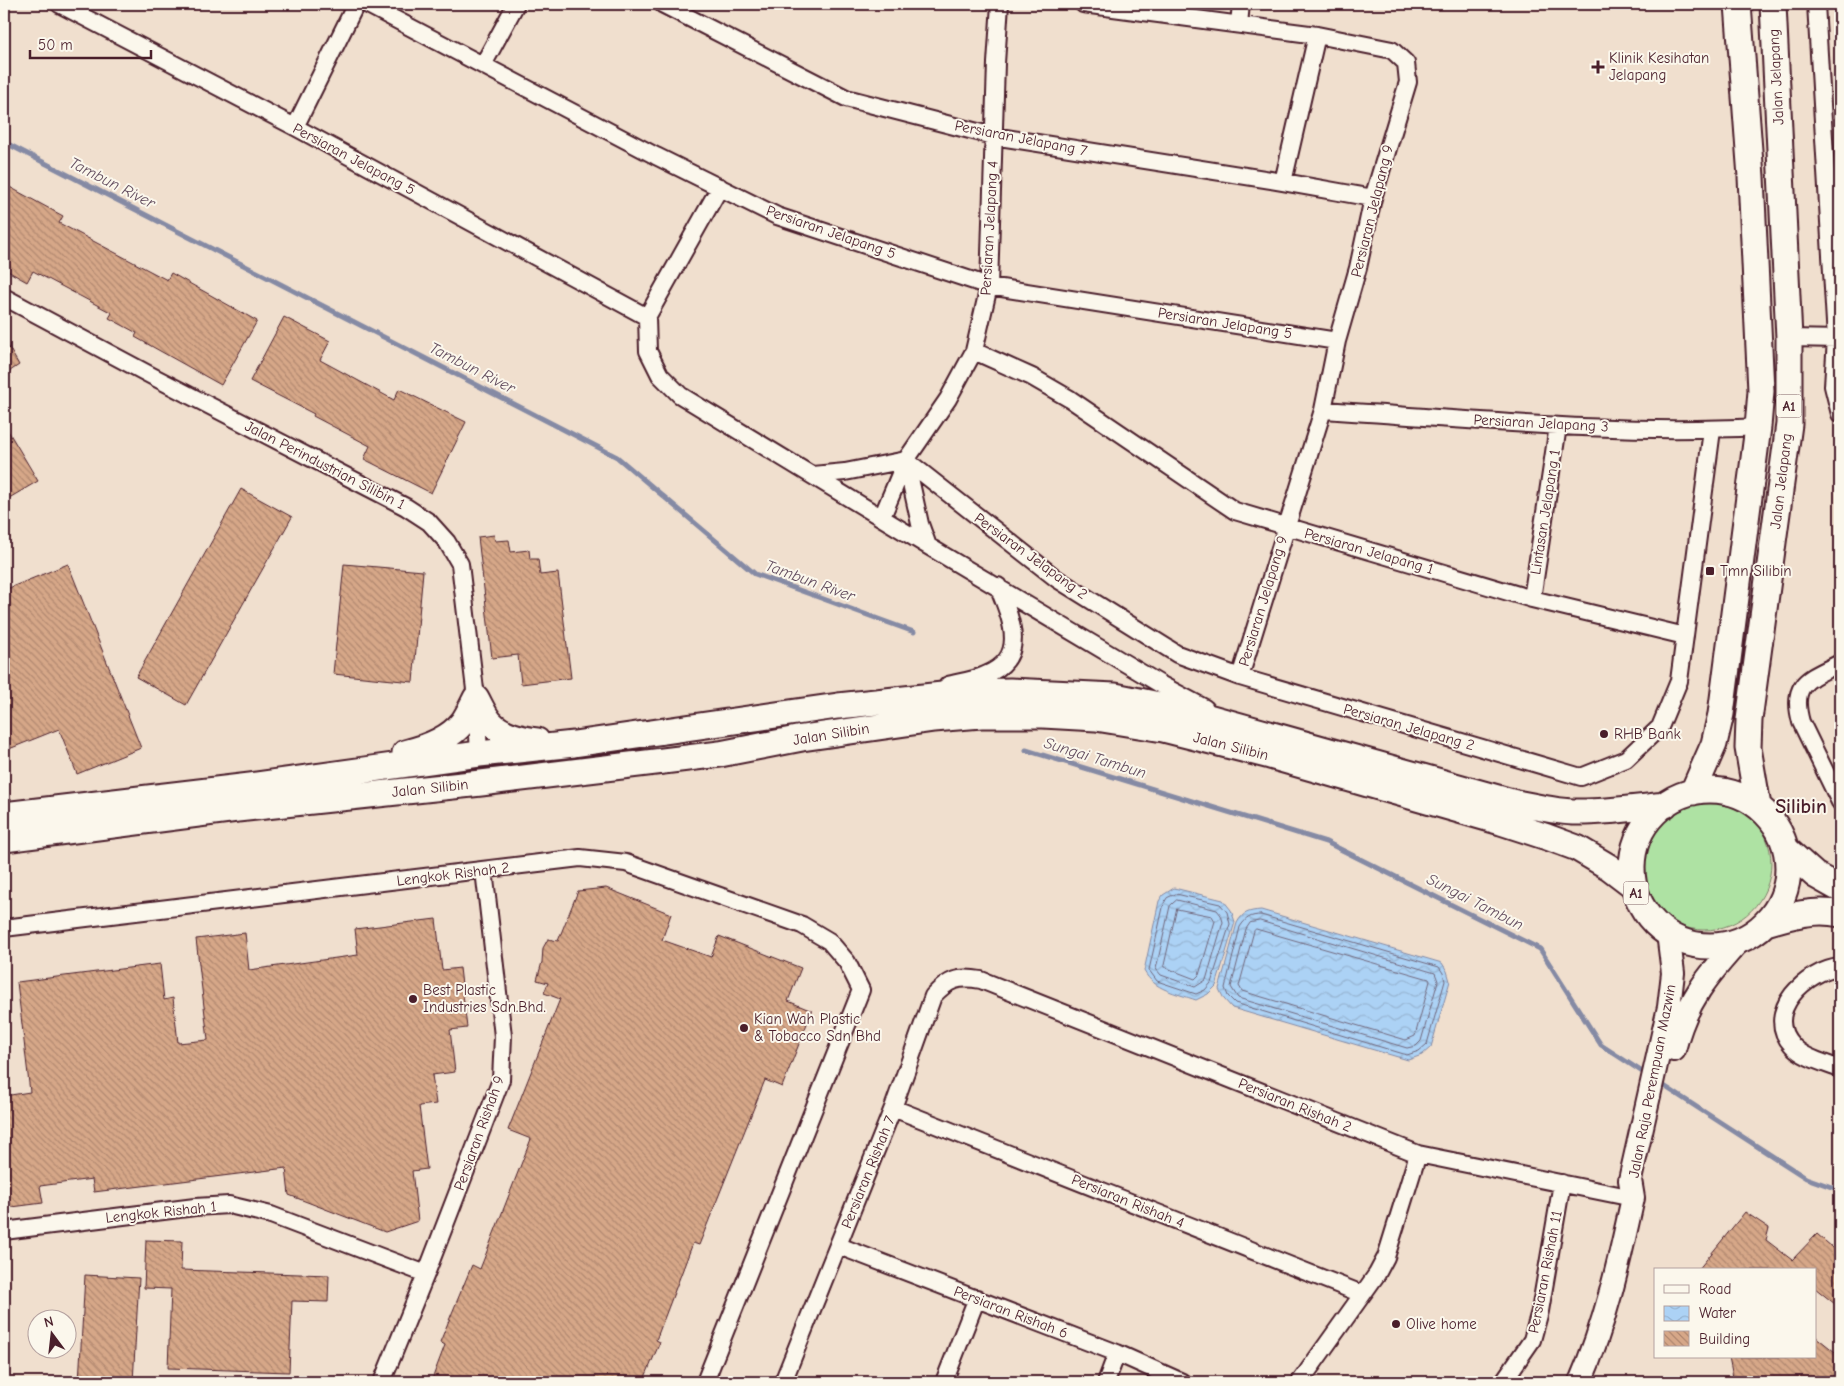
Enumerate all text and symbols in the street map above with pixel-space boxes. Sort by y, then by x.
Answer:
scale bar [30,28,151,60]
street label: Jalan Jelapang [1764,28,1788,126]
text: 50 m [38,36,73,54]
place label: Klinik Kesihatan Jelapang [1609,49,1709,84]
marker: Klinik Kesihatan Jelapang [1591,60,1605,74]
street label: Persiaran Jelapang 7 [953,116,1089,160]
street label: Persiaran Jelapang 5 [290,119,418,199]
street label: Persiaran Jelapang 9 [1347,143,1397,279]
water label: Tambun River [66,154,158,213]
street label: Persiaran Jelapang 4 [976,160,1002,296]
street label: Persiaran Jelapang 5 [764,201,898,263]
street label: Persiaran Jelapang 5 [1157,303,1293,343]
water label: Tambun River [426,339,518,398]
road number: A1 [1776,394,1802,418]
street label: Persiaran Jelapang 3 [1473,410,1609,436]
street label: Jalan Perindustrian Silibin 1 [242,417,408,513]
street label: Jalan Jelapang [1766,432,1796,530]
street label: Lintasan Jelapang 1 [1526,448,1564,576]
street label: Persiaran Jelapang 2 [971,509,1091,603]
street label: Persiaran Jelapang 1 [1302,524,1436,578]
street label: Persiaran Jelapang 9 [1235,533,1291,669]
water label: Tambun River [763,556,858,606]
place label: Tmn Silibin [1720,562,1792,580]
marker: Tmn Silibin [1704,565,1716,577]
street label: Persiaran Jelapang 2 [1341,700,1477,754]
street label: Jalan Silibin [792,719,870,749]
place label: RHB Bank [1614,725,1681,743]
street label: Jalan Silibin [1191,728,1271,764]
marker: RHB Bank [1598,728,1610,740]
water label: Sungai Tambun [1042,734,1148,782]
street label: Jalan Silibin [391,775,469,801]
district label: Silibin [1775,795,1827,818]
street label: Lengkok Rishah 2 [396,858,510,890]
water label: Sungai Tambun [1424,870,1526,934]
road number: A1 [1624,881,1648,904]
place label: Best Plastic Industries Sdn.Bhd. [423,981,546,1016]
street label: Jalan Raja Perempuan Mazwin [1624,983,1680,1179]
marker: Best Plastic Industries Sdn.Bhd. [407,993,419,1005]
place label: Kian Wah Plastic & Tobacco Sdn Bhd [754,1010,881,1045]
marker: Kian Wah Plastic & Tobacco Sdn Bhd [738,1022,750,1034]
street label: Persiaran Rishah 9 [450,1073,508,1193]
street label: Persiaran Rishah 2 [1236,1074,1354,1136]
street label: Persiaran Rishah 7 [837,1113,899,1231]
street label: Persiaran Rishah 4 [1069,1170,1187,1232]
street label: Lengkok Rishah 1 [105,1197,217,1227]
street label: Persiaran Rishah 11 [1524,1209,1566,1335]
legend [1654,1268,1816,1358]
text: Road [1699,1280,1731,1298]
street label: Persiaran Rishah 6 [951,1282,1071,1342]
text: Water [1699,1304,1736,1322]
north arrow [28,1308,78,1358]
text: N [42,1313,55,1331]
place label: Olive home [1406,1315,1477,1333]
marker: Olive home [1390,1318,1402,1330]
text: Building [1699,1330,1750,1348]

